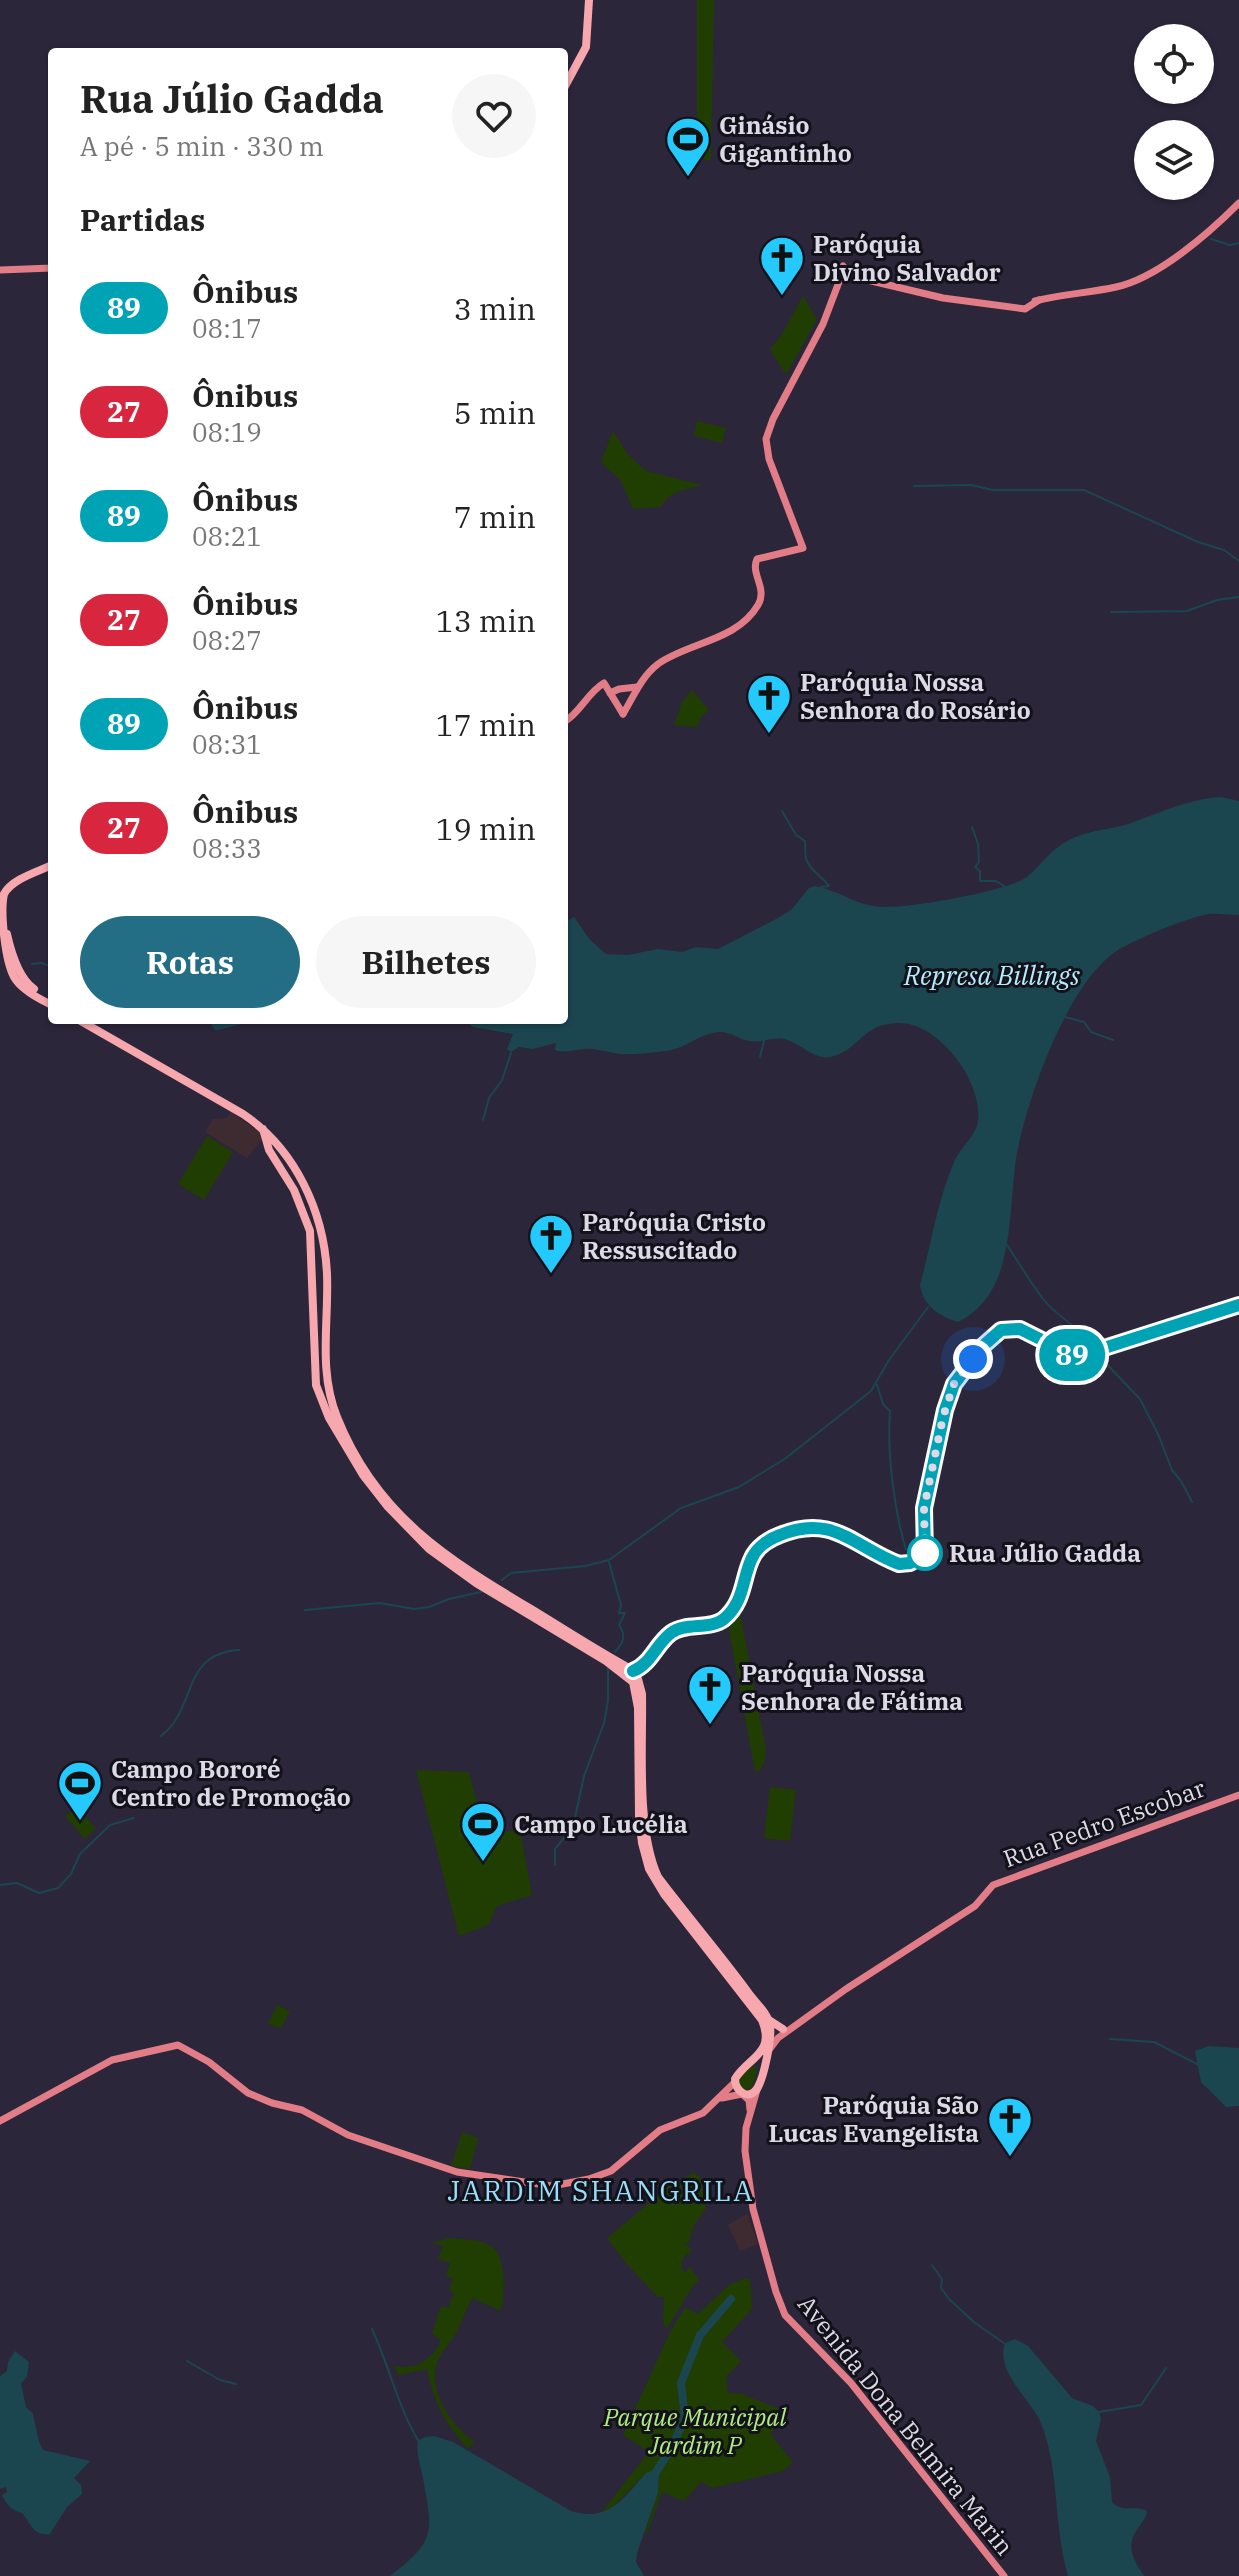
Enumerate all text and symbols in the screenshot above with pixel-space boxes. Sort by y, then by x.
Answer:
map controls [1134,24,1214,200]
button: locate [1134,24,1214,104]
text: Rua Júlio Gadda [80,74,384,123]
button: heart [452,74,536,158]
place label: Ginásio Gigantinho [719,109,852,169]
sports icon: Ginásio Gigantinho [664,115,712,178]
button: layers [1134,120,1214,200]
text: A pé · 5 min · 330 m [80,129,324,163]
text: Partidas [80,200,205,239]
place label: Paróquia Divino Salvador [813,228,1001,288]
church icon: Paróquia Divino Salvador [758,234,806,297]
text: Ônibus [192,272,298,311]
text: 89 [107,289,141,326]
text: 3 min [454,289,536,328]
text: 08:17 [192,311,262,345]
text: Ônibus [192,376,298,415]
text: 27 [107,393,141,430]
text: 5 min [454,393,536,432]
text: 08:19 [192,415,262,449]
text: Ônibus [192,480,298,519]
text: 89 [107,497,141,534]
text: 7 min [454,497,536,536]
text: 08:21 [192,519,262,553]
text: Ônibus [192,584,298,623]
text: 27 [107,601,141,638]
text: 13 min [436,601,536,640]
text: 08:27 [192,623,262,657]
place label: Paróquia Nossa Senhora do Rosário [800,666,1031,726]
church icon: Paróquia Nossa Senhora do Rosário [745,672,793,735]
text: Ônibus [192,688,298,727]
text: 89 [107,705,141,742]
text: 17 min [436,705,536,744]
text: 08:31 [192,727,262,761]
text: Ônibus [192,792,298,831]
text: 27 [107,809,141,846]
text: 19 min [436,809,536,848]
text: 08:33 [192,831,262,865]
button: Rotas [80,916,300,1008]
button: Bilhetes [316,916,536,1008]
water label: Represa Billings [903,958,1080,992]
place label: Paróquia Cristo Ressuscitado [582,1206,766,1266]
church icon: Paróquia Cristo Ressuscitado [527,1212,575,1275]
line badge: 89 [1036,1329,1108,1381]
text: 89 [1055,1336,1089,1373]
your location [953,1339,993,1379]
marker: Rua Júlio Gadda [908,1536,942,1570]
place label: Rua Júlio Gadda [949,1537,1141,1569]
place label: Paróquia Nossa Senhora de Fátima [741,1657,963,1717]
church icon: Paróquia Nossa Senhora de Fátima [686,1663,734,1726]
place label: Campo Bororé Centro de Promoção [111,1753,351,1813]
sports icon: Campo Bororé Centro de Promoção [56,1759,104,1822]
street label: Rua Pedro Escobar [999,1771,1210,1874]
sports icon: Campo Lucélia [459,1800,507,1863]
place label: Campo Lucélia [514,1808,688,1840]
place label: Paróquia São Lucas Evangelista [769,2089,979,2149]
church icon: Paróquia São Lucas Evangelista [986,2095,1034,2158]
district label: JARDIM SHANGRILA [448,2172,754,2209]
street label: Avenida Dona Belmira Marin [791,2288,1021,2562]
park label: Parque Municipal Jardim P [603,2401,787,2461]

